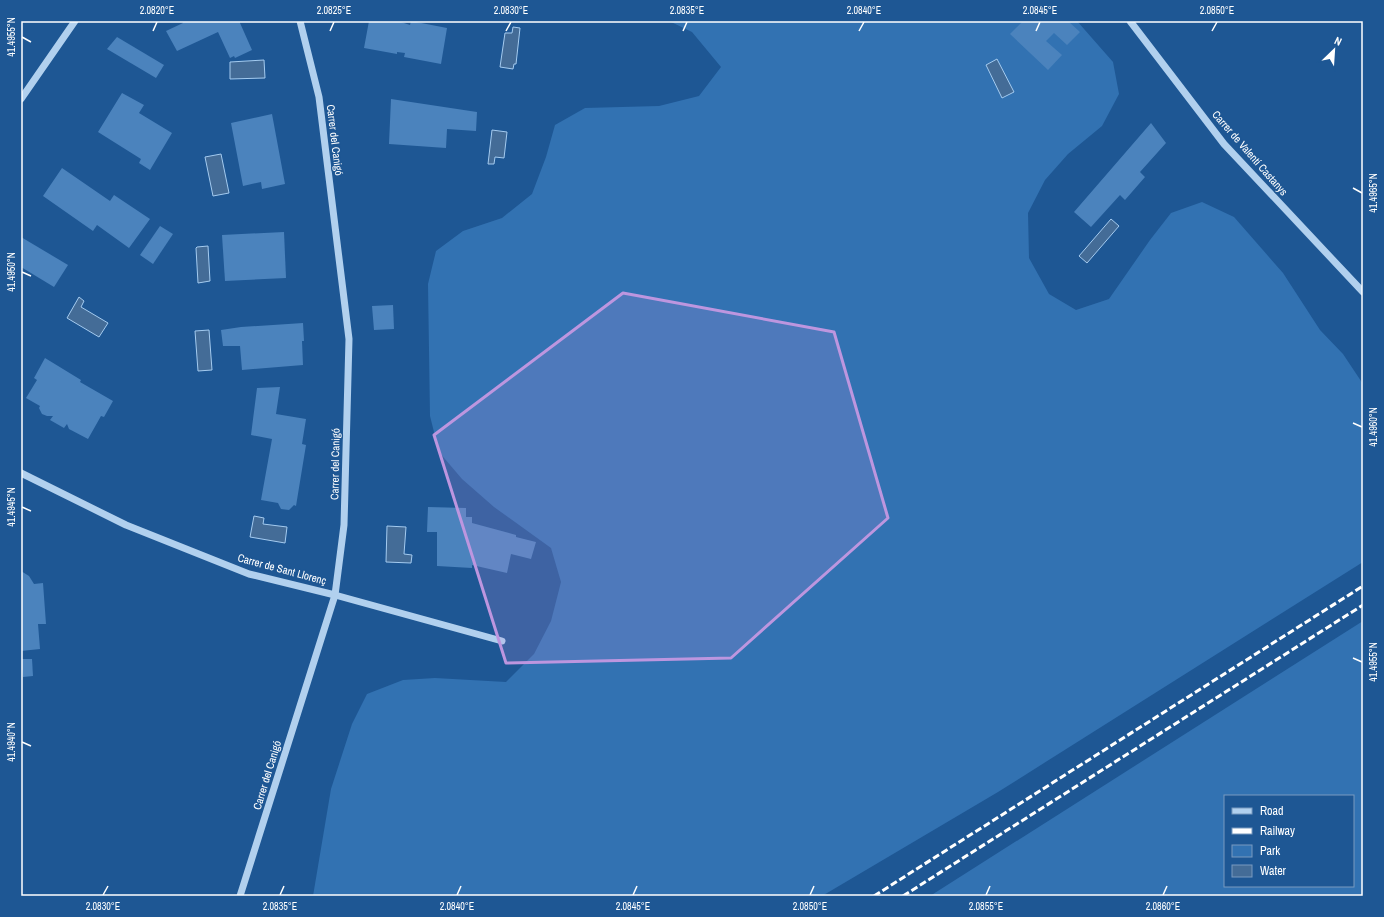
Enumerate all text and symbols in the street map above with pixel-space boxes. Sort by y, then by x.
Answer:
text: 2.0820°E [140,4,174,17]
text: 2.0825°E [317,4,351,17]
text: 2.0830°E [494,4,528,17]
text: 2.0835°E [670,4,704,17]
text: 2.0840°E [847,4,881,17]
text: 2.0845°E [1023,4,1057,17]
text: 2.0850°E [1200,4,1234,17]
text: 41.4955°N [5,17,18,57]
north arrow [1314,30,1354,70]
text: N [1332,33,1344,49]
street label: Carrer del Canigó [324,104,346,176]
street label: Carrer de Valentí Castanys [1209,108,1291,199]
text: 41.4965°N [1367,173,1380,213]
text: 41.4950°N [5,252,18,292]
text: 41.4960°N [1367,407,1380,447]
street label: Carrer del Canigó [327,428,343,500]
text: 41.4945°N [5,487,18,527]
street label: Carrer de Sant Llorenç [236,550,328,588]
text: 41.4955°N [1367,642,1380,682]
text: 41.4940°N [5,722,18,762]
street label: Carrer del Canigó [250,739,284,811]
legend [1224,795,1354,887]
text: Road [1260,803,1284,819]
text: Railway [1260,823,1295,839]
text: Park [1260,843,1280,859]
text: Water [1260,863,1287,879]
text: 2.0830°E [86,900,120,913]
text: 2.0835°E [263,900,297,913]
text: 2.0840°E [440,900,474,913]
text: 2.0845°E [616,900,650,913]
text: 2.0850°E [793,900,827,913]
text: 2.0855°E [969,900,1003,913]
text: 2.0860°E [1146,900,1180,913]

